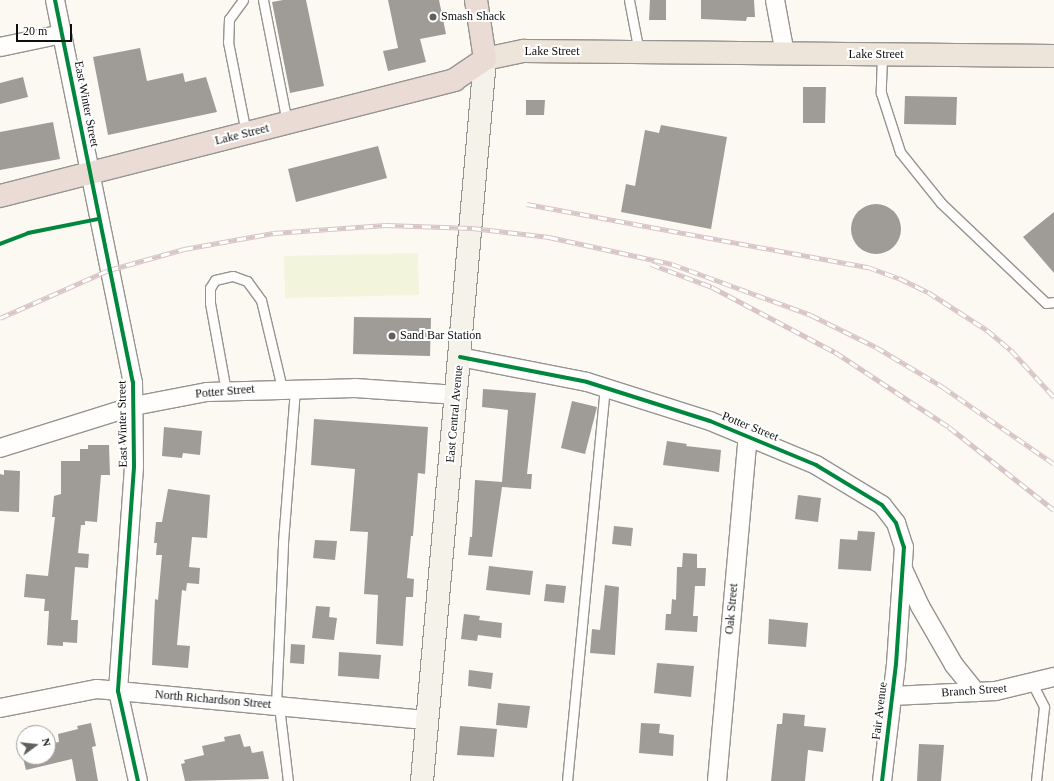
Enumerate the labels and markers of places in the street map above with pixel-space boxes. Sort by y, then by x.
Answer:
place label: Smash Shack [441,10,505,24]
marker: Smash Shack [428,12,438,22]
place label: Sand Bar Station [400,329,481,343]
marker: Sand Bar Station [387,331,397,341]

